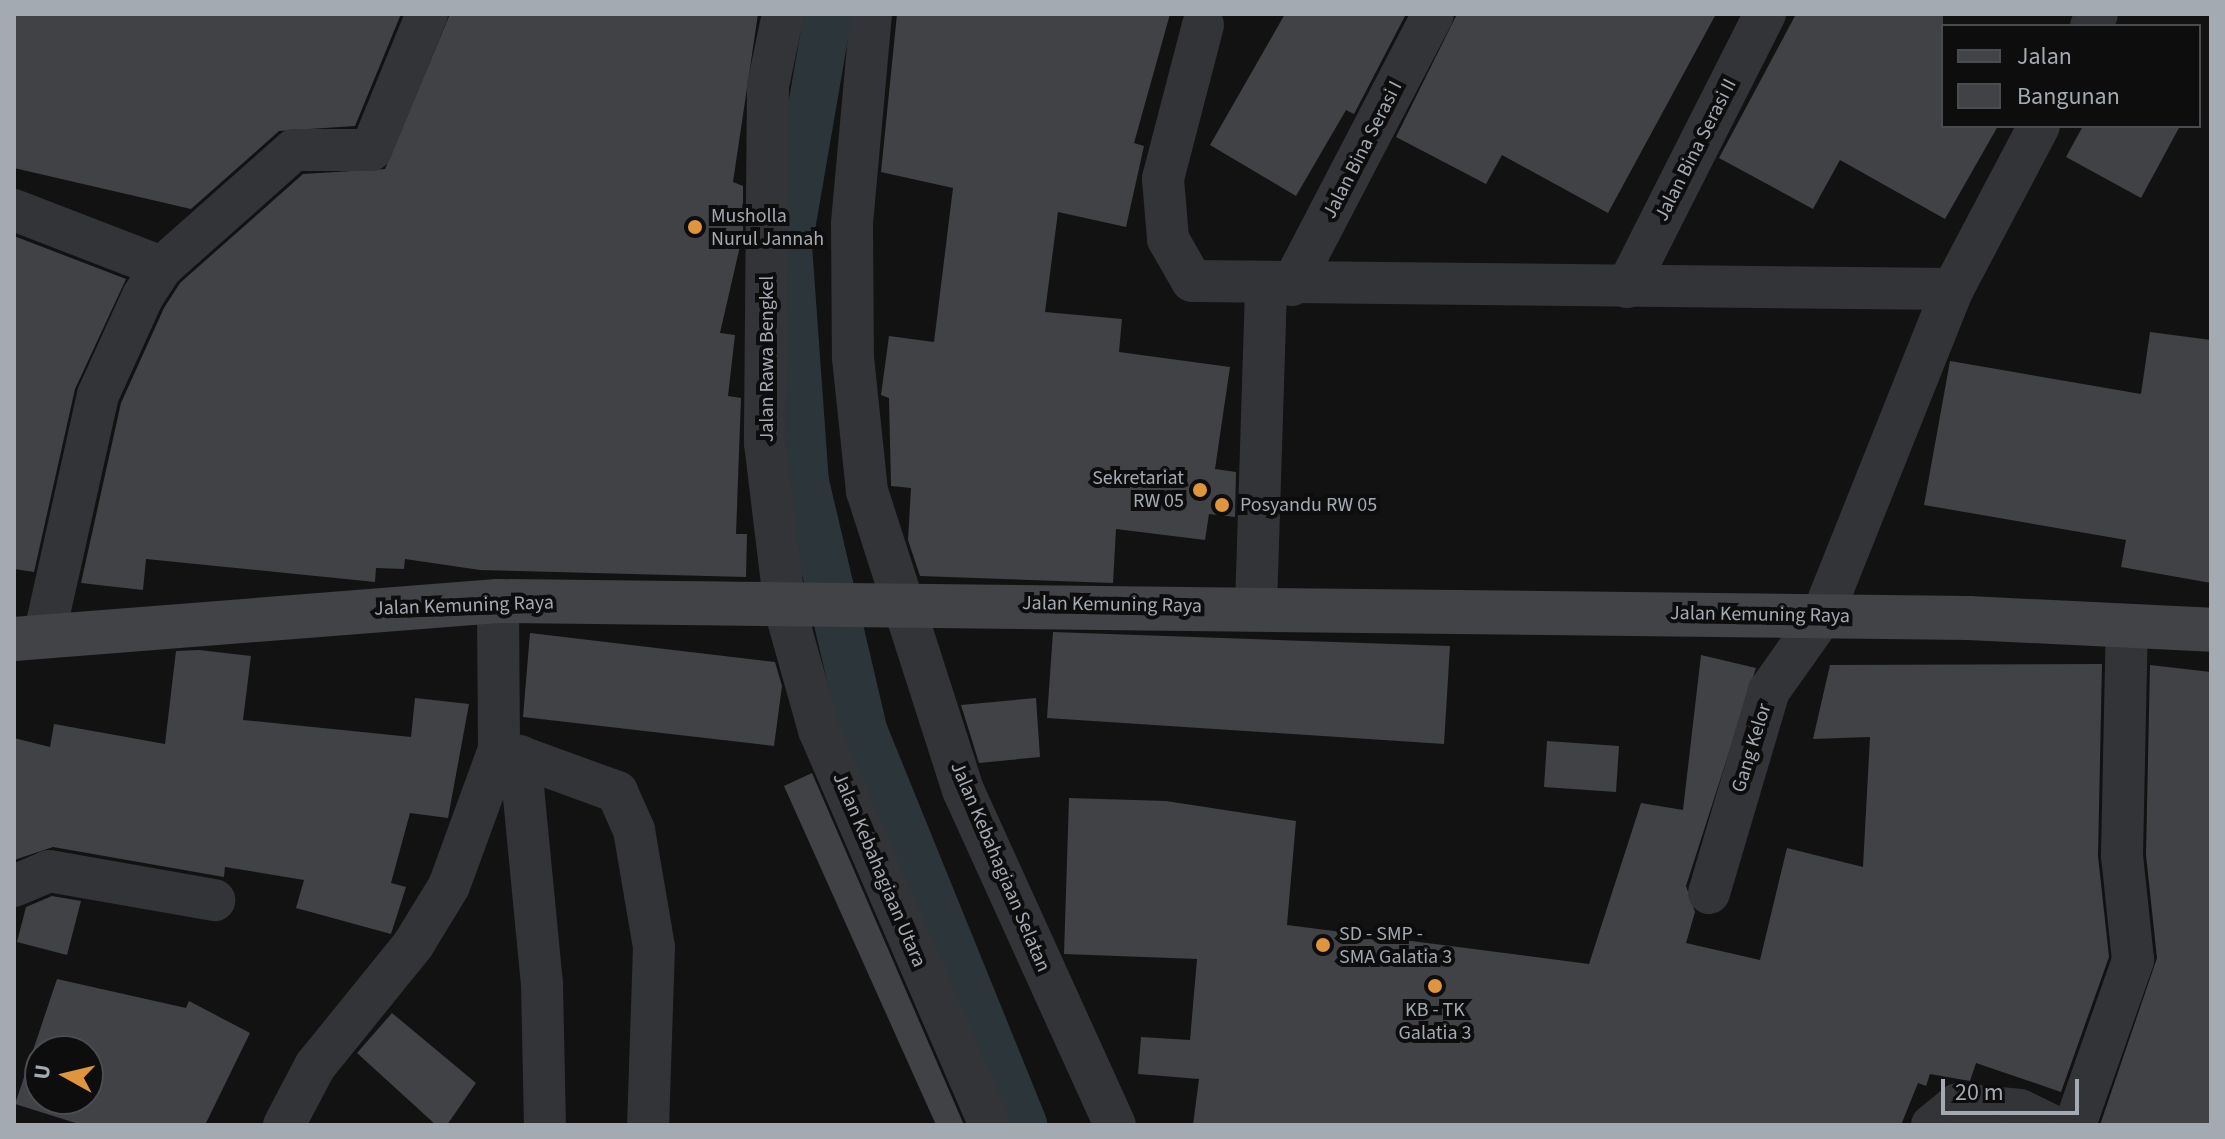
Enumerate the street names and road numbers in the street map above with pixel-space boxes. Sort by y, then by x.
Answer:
street label: Jalan Bina Serasi II [1650,75,1742,225]
street label: Jalan Bina Serasi I [1318,77,1408,223]
street label: Jalan Rawa Bengkel [755,276,779,442]
street label: Jalan Kemuning Raya [374,591,554,621]
street label: Jalan Kemuning Raya [1022,591,1202,619]
street label: Jalan Kemuning Raya [1670,601,1850,629]
street label: Gang Kelor [1727,701,1777,795]
street label: Jalan Kebahagiaan Selatan [945,758,1055,976]
street label: Jalan Kebahagiaan Utara [827,769,931,971]

